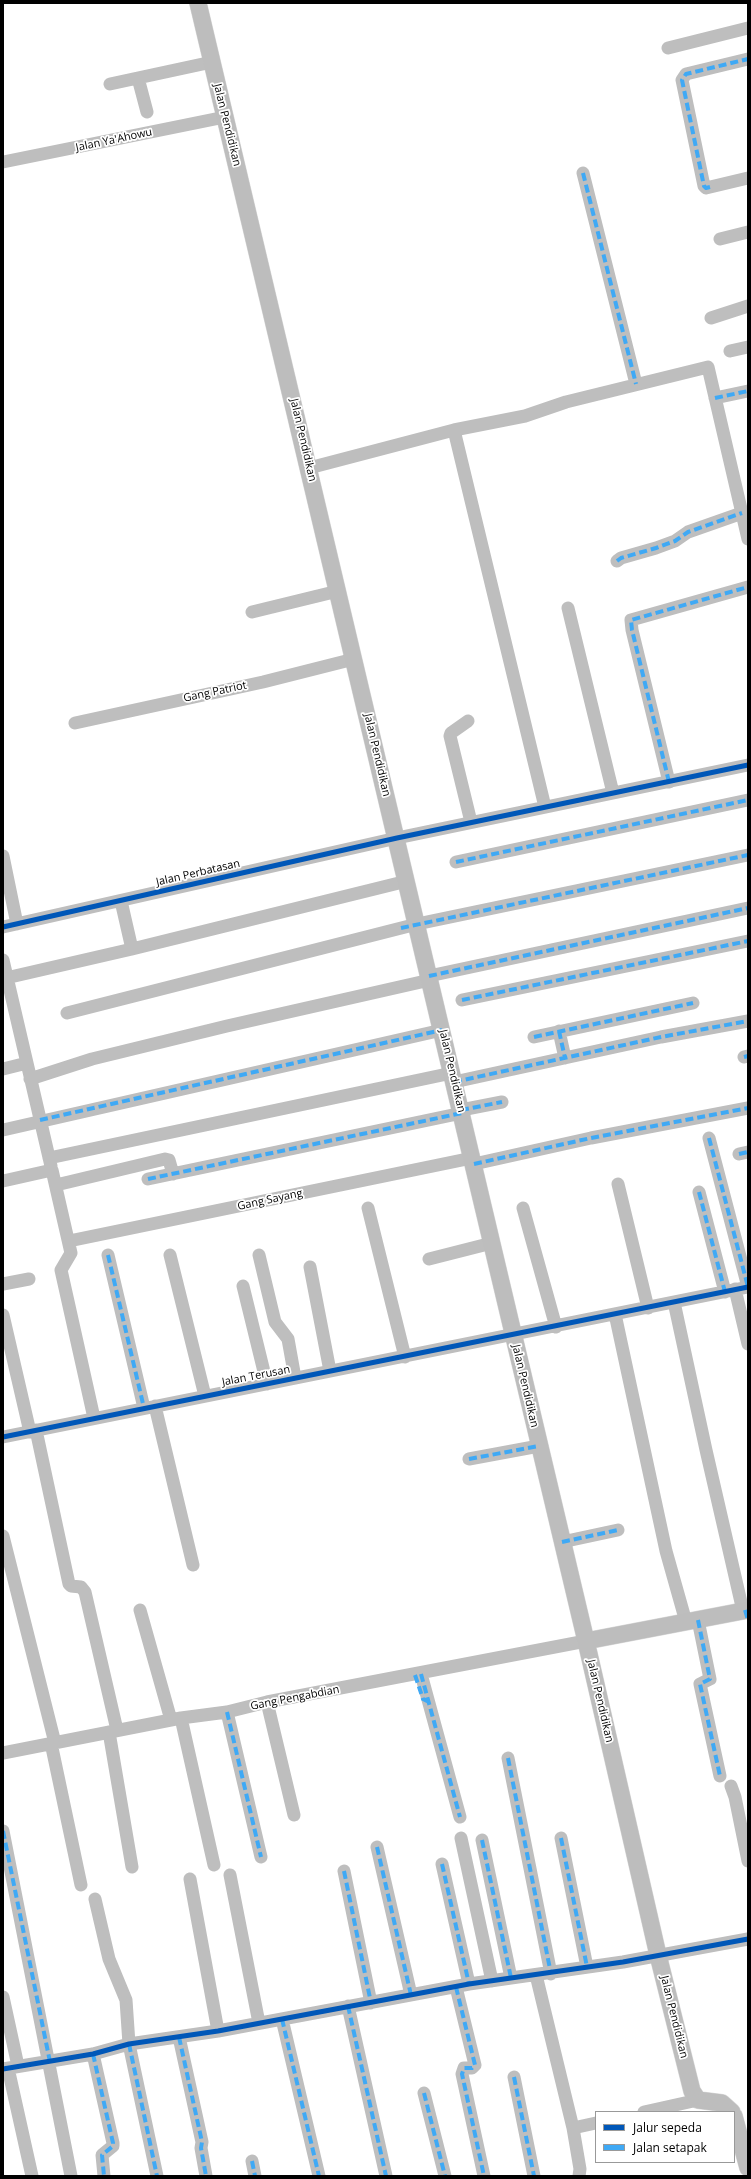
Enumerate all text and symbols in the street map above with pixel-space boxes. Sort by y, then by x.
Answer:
street label: Jalan Pendidikan [210,82,244,168]
street label: Jalan Ya'Ahowu [75,125,153,155]
street label: Jalan Pendidikan [287,397,319,483]
street label: Gang Patriot [182,679,248,705]
street label: Jalan Pendidikan [361,712,393,798]
street label: Jalan Perbatasan [155,857,241,889]
street label: Jalan Pendidikan [436,1028,468,1114]
street label: Gang Sayang [236,1187,304,1213]
street label: Jalan Pendidikan [509,1343,541,1429]
street label: Jalan Terusan [221,1363,291,1389]
street label: Jalan Pendidikan [584,1658,616,1744]
street label: Gang Pengabdian [249,1683,341,1713]
street label: Jalan Pendidikan [657,1974,691,2060]
legend [595,2111,735,2163]
text: Jalur sepeda [633,2119,702,2136]
text: Jalan setapak [633,2139,707,2156]

